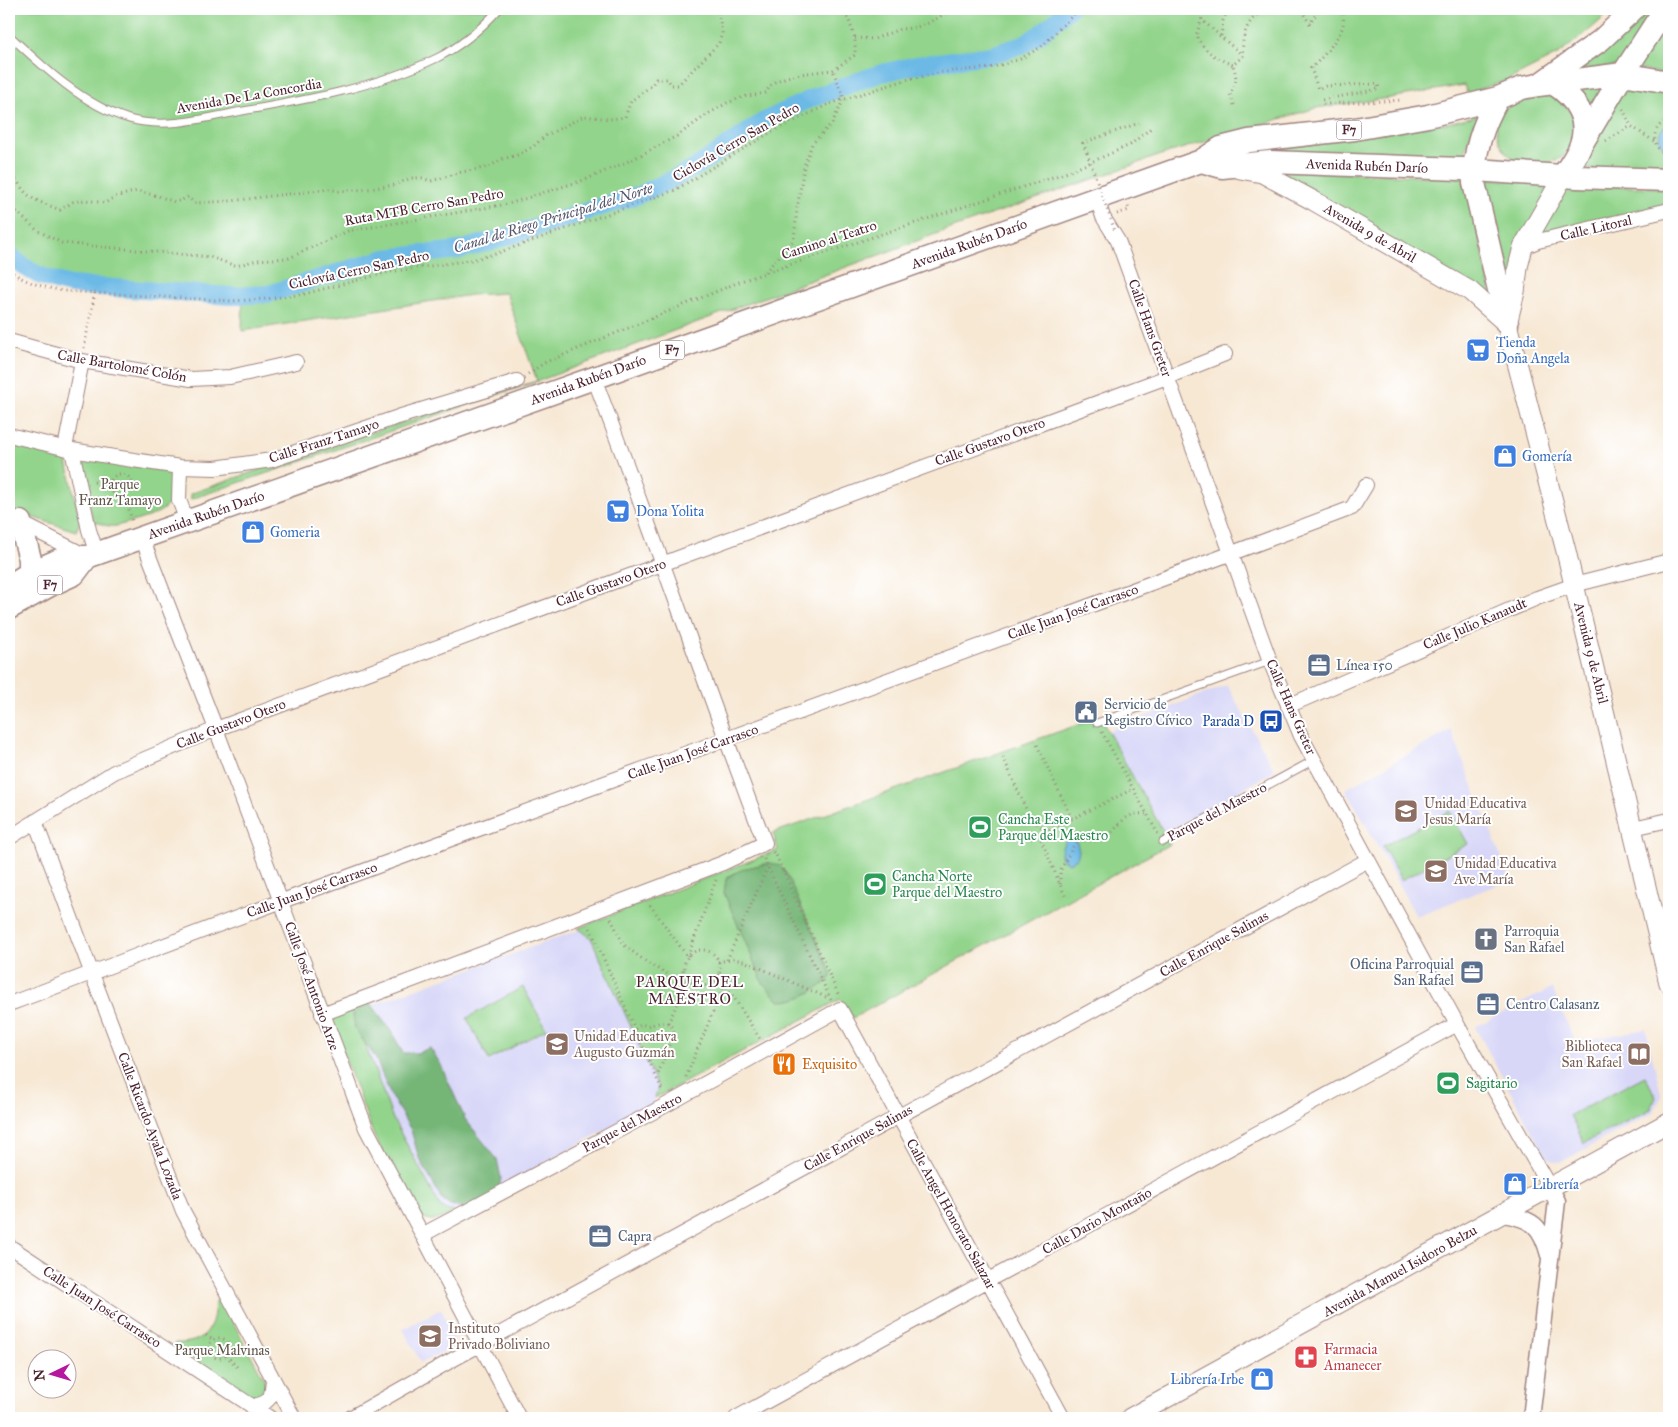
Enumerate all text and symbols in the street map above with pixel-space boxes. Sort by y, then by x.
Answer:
street label: Avenida De La Concordia [174,75,323,117]
street label: Ciclovía Cerro San Pedro [670,99,802,185]
road number: F7 [1336,120,1362,140]
street label: Avenida Rubén Darío [1305,155,1428,177]
water label: Canal de Riego Principal del Norte [451,179,656,258]
street label: Ruta MTB Cerro San Pedro [343,185,505,229]
street label: Avenida 9 de Abril [1320,199,1419,266]
street label: Calle Litoral [1559,211,1634,244]
street label: Avenida Rubén Darío [908,215,1029,273]
street label: Camino al Teatro [779,217,879,263]
street label: Ciclovía Cerro San Pedro [287,247,431,293]
street label: Calle Hans Greter [1124,277,1176,380]
place label: Tienda Doña Angela [1496,334,1570,367]
supermarket icon: Tienda Doña Angela [1465,337,1491,363]
road number: F7 [660,340,684,360]
street label: Calle Bartolomé Colón [56,346,188,386]
street label: Avenida Rubén Darío [527,351,648,409]
street label: Calle Gustavo Otero [933,414,1047,470]
street label: Calle Franz Tamayo [267,415,381,467]
shop icon: Gomería [1492,443,1518,469]
place label: Gomería [1522,448,1572,465]
park label: Parque Franz Tamayo [79,476,161,509]
street label: Avenida Rubén Darío [145,487,267,543]
supermarket icon: Dona Yolita [605,498,631,524]
place label: Dona Yolita [636,503,704,520]
shop icon: Gomeria [240,519,266,545]
place label: Gomeria [270,524,320,541]
street label: Calle Gustavo Otero [554,555,668,611]
road number: F7 [38,576,62,594]
street label: Calle Juan José Carrasco [1005,580,1141,644]
street label: Calle Julio Kanaudt [1421,594,1530,654]
street label: Avenida 9 de Abril [1570,600,1612,706]
office icon: Línea 150 [1306,652,1332,678]
street label: Calle Hans Greter [1262,657,1320,758]
place label: Línea 150 [1336,657,1393,674]
street label: Calle Gustavo Otero [174,695,288,753]
place label: Servicio de Registro Cívico [1104,696,1192,729]
public building icon: Servicio de Registro Cívico [1073,699,1099,725]
bus stop icon: Parada D [1258,708,1284,734]
place label: Parada D [1202,713,1254,730]
street label: Calle Juan José Carrasco [625,720,761,784]
street label: Parque del Maestro [1164,779,1270,846]
place label: Unidad Educativa Jesus María [1422,795,1527,829]
school or university icon: Unidad Educativa Jesus María [1393,798,1419,824]
place label: Cancha Este Parque del Maestro [998,811,1108,845]
sports icon: Cancha Este Parque del Maestro [967,814,993,840]
place label: Unidad Educativa Ave María [1453,855,1557,888]
street label: Calle Juan José Carrasco [244,858,380,922]
school or university icon: Unidad Educativa Ave María [1423,858,1449,884]
place label: Cancha Norte Parque del Maestro [892,868,1002,902]
sports icon: Cancha Norte Parque del Maestro [862,871,888,897]
street label: Calle Enrique Salinas [1157,907,1272,982]
street label: Calle José Antonio Arze [280,919,343,1053]
place label: Parroquia San Rafael [1504,923,1565,956]
church icon: Parroquia San Rafael [1473,926,1499,952]
place label: Oficina Parroquial San Rafael [1350,956,1454,989]
office icon: Oficina Parroquial San Rafael [1459,959,1485,985]
district label: PARQUE DEL MAESTRO [636,973,744,1008]
office icon: Centro Calasanz [1475,991,1501,1017]
place label: Centro Calasanz [1506,996,1600,1013]
place label: Unidad Educativa Augusto Guzmán [573,1028,677,1061]
school or university icon: Unidad Educativa Augusto Guzmán [544,1031,570,1057]
place label: Biblioteca San Rafael [1561,1038,1622,1071]
library icon: Biblioteca San Rafael [1626,1041,1652,1067]
street label: Calle Ricardo Ayala Lozada [114,1050,186,1202]
restaurant icon: Exquisito [771,1051,797,1077]
place label: Exquisito [802,1056,857,1074]
sports icon: Sagitario [1435,1070,1461,1096]
place label: Sagitario [1466,1075,1517,1092]
street label: Parque del Maestro [579,1090,685,1157]
street label: Calle Enrique Salinas [801,1101,916,1176]
street label: Calle Angel Honorato Salazar [903,1136,1000,1293]
shop icon: Librería [1502,1171,1528,1197]
place label: Librería [1532,1176,1579,1193]
street label: Calle Dario Montaño [1039,1184,1155,1258]
street label: Avenida Manuel Isidoro Belzu [1319,1221,1481,1321]
office icon: Capra [587,1223,613,1249]
place label: Capra [618,1228,652,1245]
street label: Calle Juan José Carrasco [39,1262,164,1352]
place label: Instituto Privado Boliviano [448,1320,550,1353]
school or university icon: Instituto Privado Boliviano [417,1323,443,1349]
place label: Farmacia Amanecer [1323,1341,1382,1374]
park label: Parque Malvinas [174,1342,270,1360]
pharmacy icon: Farmacia Amanecer [1293,1344,1319,1370]
north arrow [28,1350,78,1400]
shop icon: Librería Irbe [1249,1366,1275,1392]
text: N [31,1368,49,1382]
place label: Librería Irbe [1170,1371,1244,1388]

